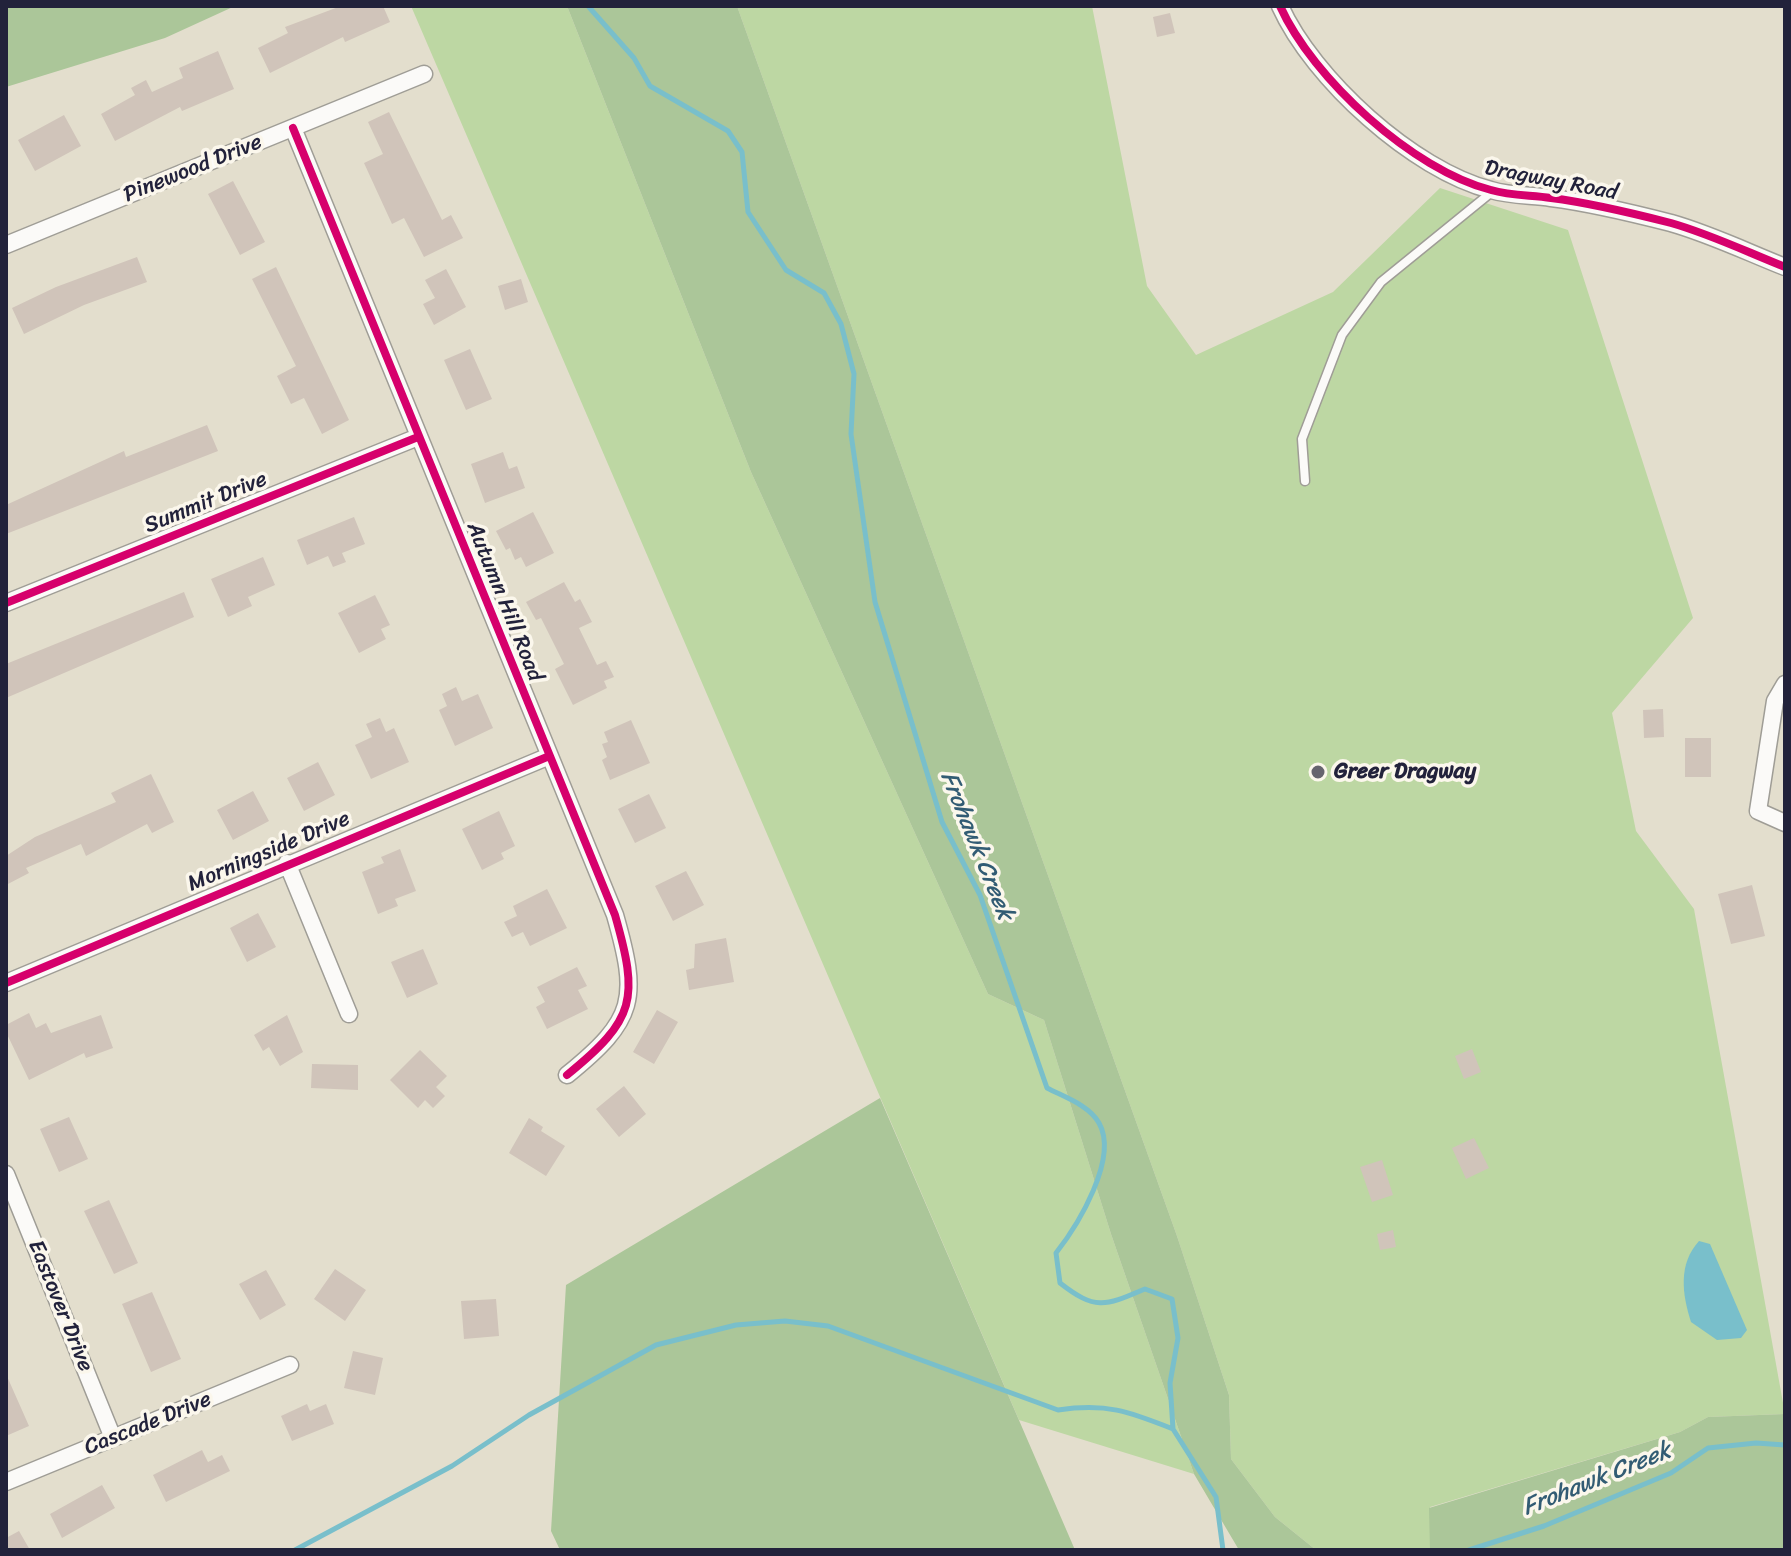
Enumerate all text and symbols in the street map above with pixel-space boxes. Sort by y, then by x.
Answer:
street label: Pinewood Drive [120,129,266,209]
street label: Dragway Road [1482,155,1620,207]
street label: Summit Drive [141,466,271,540]
street label: Autumn Hill Road [460,519,548,685]
place label: Greer Dragway [1334,759,1476,785]
marker: Greer Dragway [1309,763,1327,781]
water label: Frohawk Creek [933,768,1019,924]
street label: Morningside Drive [184,806,354,898]
street label: Eastover Drive [22,1236,98,1376]
street label: Cascade Drive [81,1387,215,1461]
water label: Frohawk Creek [1519,1437,1675,1523]

